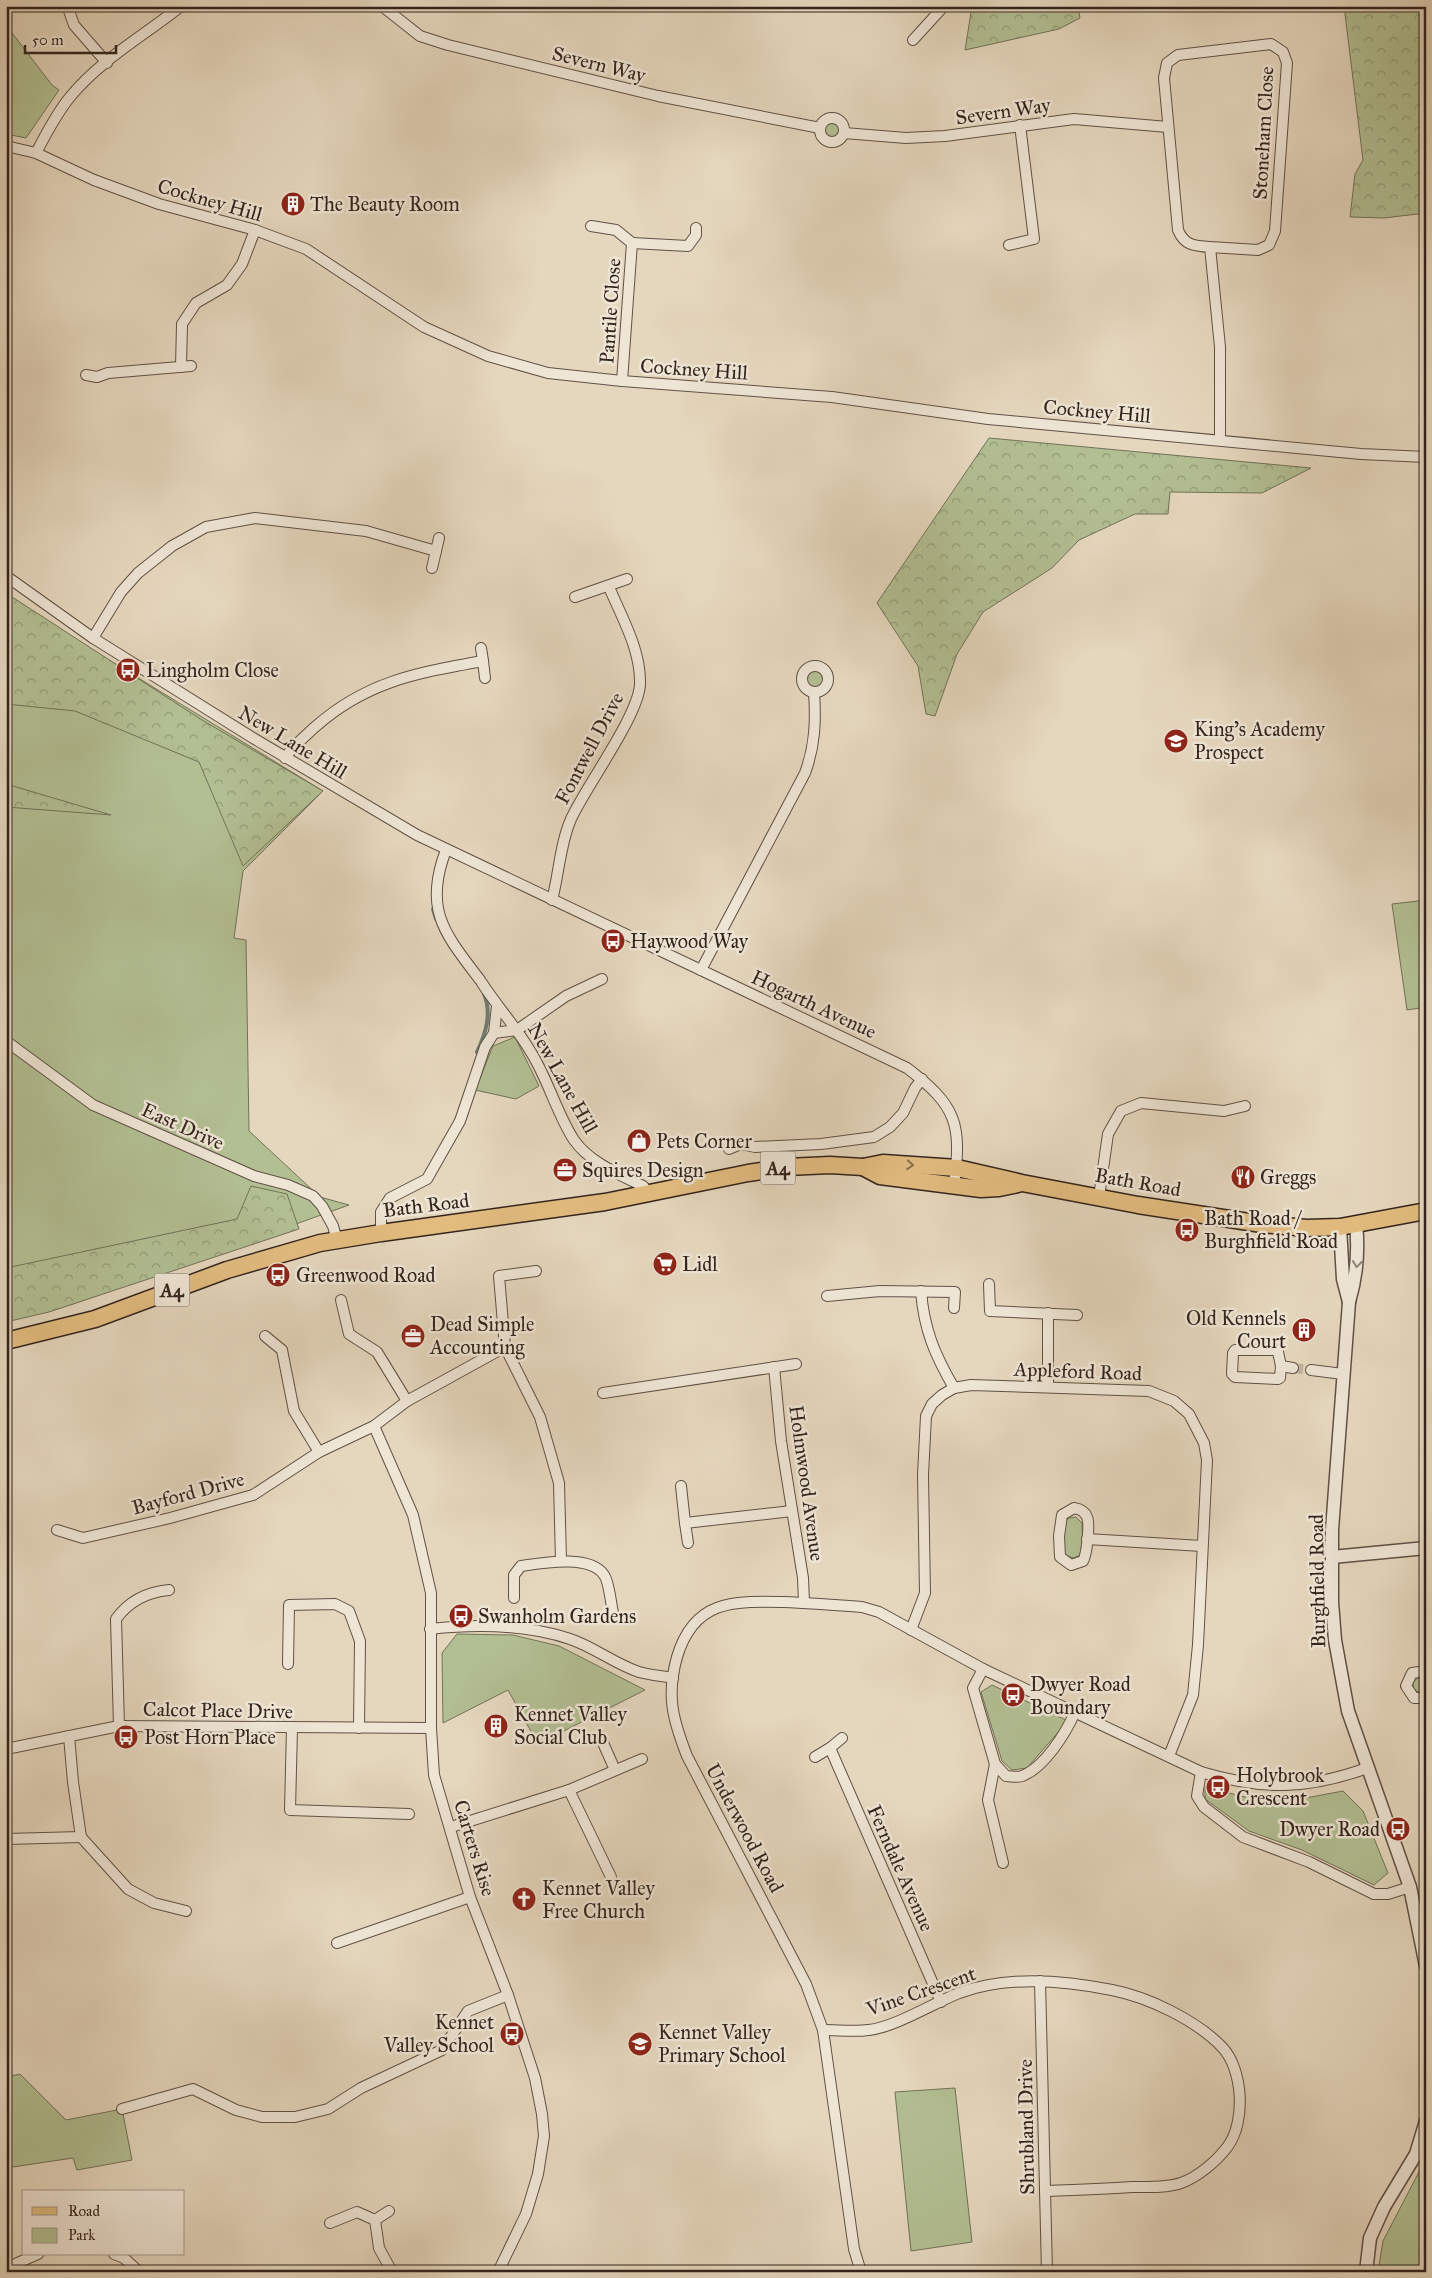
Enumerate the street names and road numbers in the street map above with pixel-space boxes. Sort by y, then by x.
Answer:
street label: Severn Way [550,41,649,87]
street label: Stoneham Close [1248,66,1278,200]
street label: Severn Way [954,92,1053,130]
street label: Cockney Hill [155,174,266,227]
street label: Pantile Close [594,257,626,365]
street label: Cockney Hill [639,353,749,385]
street label: Cockney Hill [1042,394,1152,428]
street label: Fontwell Drive [549,688,629,808]
street label: New Lane Hill [234,700,352,784]
street label: Hogarth Avenue [747,965,880,1044]
street label: New Lane Hill [523,1019,604,1138]
street label: East Drive [138,1097,228,1155]
road number: A4 [760,1152,796,1184]
street label: Bath Road [1093,1163,1183,1201]
street label: Bath Road [381,1188,471,1222]
road number: A4 [154,1274,190,1306]
street label: Appleford Road [1013,1357,1142,1385]
street label: Holmwood Avenue [784,1404,830,1562]
street label: Bayford Drive [129,1466,247,1520]
street label: Burghfield Road [1304,1514,1331,1648]
street label: Calcot Place Drive [143,1697,293,1723]
street label: Underwood Road [701,1759,789,1897]
street label: Carters Rise [449,1797,501,1899]
street label: Ferndale Avenue [862,1801,940,1935]
street label: Vine Crescent [862,1961,979,2021]
street label: Shrubland Drive [1013,2059,1039,2195]

